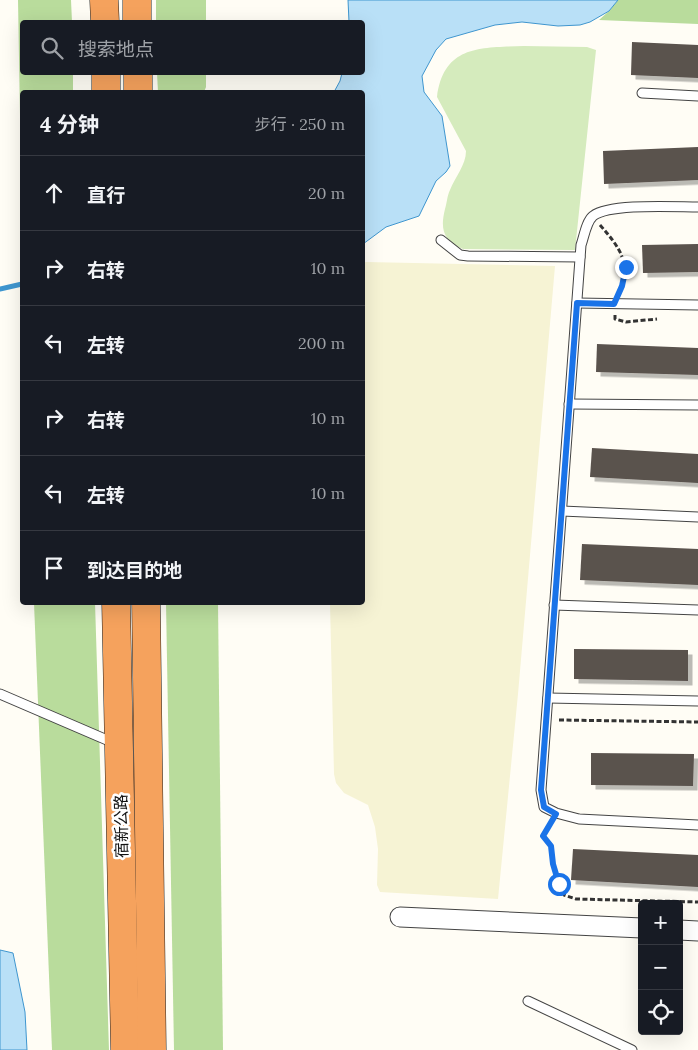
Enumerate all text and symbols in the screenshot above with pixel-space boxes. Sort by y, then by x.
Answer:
search box [20,20,365,75]
icon: search [38,34,66,62]
text: 搜索地点 [78,37,154,61]
text: 4 分钟 [40,111,99,138]
text: 步行 · 250 m [255,114,345,134]
icon: ahead [40,179,68,207]
text: 直行 [87,183,125,207]
text: 20 m [308,183,345,203]
icon: right [40,254,68,282]
route end [615,256,638,279]
text: 右转 [87,258,125,282]
text: 10 m [311,258,345,278]
icon: left [40,329,68,357]
text: 左转 [87,333,125,357]
text: 200 m [298,333,345,353]
icon: right [40,404,68,432]
text: 右转 [87,408,125,432]
text: 10 m [311,408,345,428]
icon: left [40,479,68,507]
text: 左转 [87,483,125,507]
text: 10 m [311,483,345,503]
icon: arrive [40,554,68,582]
text: 到达目的地 [87,558,182,582]
street label: 宿新公路 [110,794,132,858]
route start [548,873,571,896]
map controls [638,900,683,1035]
button: + [638,900,683,945]
button: − [638,945,683,990]
button: locate [638,990,683,1035]

